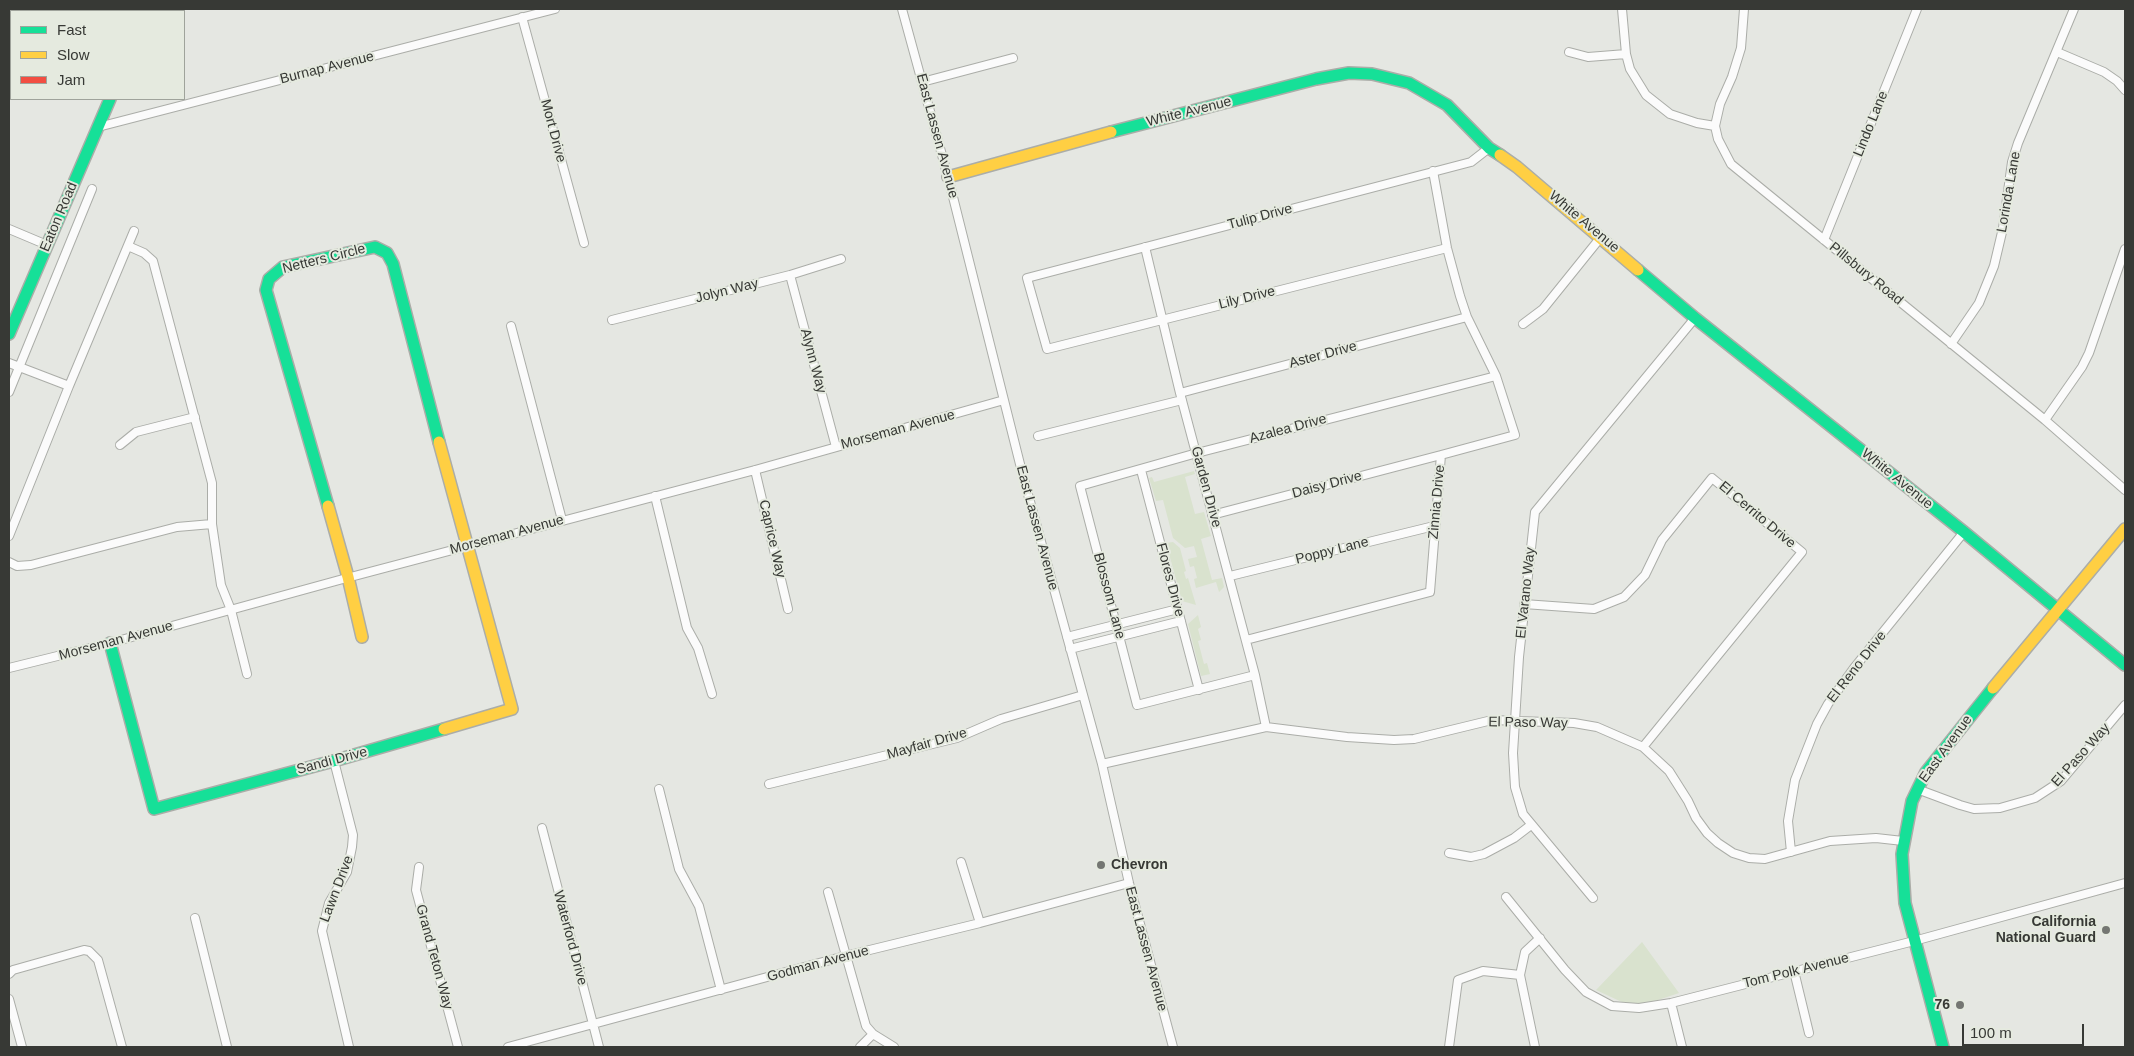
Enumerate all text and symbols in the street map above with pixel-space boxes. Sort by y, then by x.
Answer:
legend [10,10,185,100]
text: Fast [57,21,86,38]
text: Slow [57,46,90,63]
street label: Burnap Avenue [278,48,376,88]
text: Jam [57,71,85,88]
street label: East Lassen Avenue [912,72,962,200]
street label: Lindo Lane [1850,89,1892,159]
street label: White Avenue [1145,93,1233,131]
street label: Mort Drive [537,98,569,164]
street label: Lorinda Lane [1994,150,2024,234]
street label: Eaton Road [37,180,81,254]
street label: White Avenue [1545,188,1623,256]
street label: Tulip Drive [1226,200,1294,234]
street label: Pillsbury Road [1826,239,1906,309]
street label: Netters Circle [281,241,367,277]
street label: Jolyn Way [694,275,760,307]
street label: Lily Drive [1217,283,1277,313]
street label: Alynn Way [796,327,830,395]
street label: Aster Drive [1287,338,1359,372]
street label: Morseman Avenue [839,407,957,453]
street label: Azalea Drive [1247,411,1329,447]
street label: Garden Drive [1187,445,1225,529]
street label: White Avenue [1858,445,1936,513]
street label: East Lassen Avenue [1012,464,1062,592]
street label: Zinnia Drive [1425,464,1449,540]
street label: Daisy Drive [1290,468,1364,502]
street label: El Cerrito Drive [1715,478,1799,552]
street label: Caprice Way [755,498,789,580]
street label: Morseman Avenue [448,512,566,558]
street label: Poppy Lane [1294,534,1370,568]
street label: Flores Drive [1152,541,1188,619]
street label: El Varano Way [1513,546,1539,640]
street label: Blossom Lane [1089,551,1129,641]
street label: Morseman Avenue [57,618,175,664]
street label: El Reno Drive [1824,628,1890,706]
street label: East Avenue [1916,712,1976,786]
street label: El Paso Way [1488,714,1568,732]
street label: El Paso Way [2048,720,2114,790]
street label: Mayfair Drive [885,725,969,763]
street label: Sandi Drive [295,744,369,778]
street label: Lawn Drive [317,853,357,925]
place label: Chevron [1111,857,1168,873]
marker: Chevron [1095,859,1107,871]
street label: East Lassen Avenue [1121,885,1171,1013]
street label: Waterford Drive [549,889,591,987]
street label: Grand Teton Way [412,902,456,1012]
place label: California National Guard [1996,914,2096,946]
marker: California National Guard [2100,924,2112,936]
street label: Godman Avenue [765,942,871,986]
street label: Tom Polk Avenue [1741,950,1851,992]
place label: 76 [1934,997,1950,1013]
marker: 76 [1954,999,1966,1011]
scale bar [1964,1014,2086,1046]
text: 100 m [1970,1024,2012,1041]

